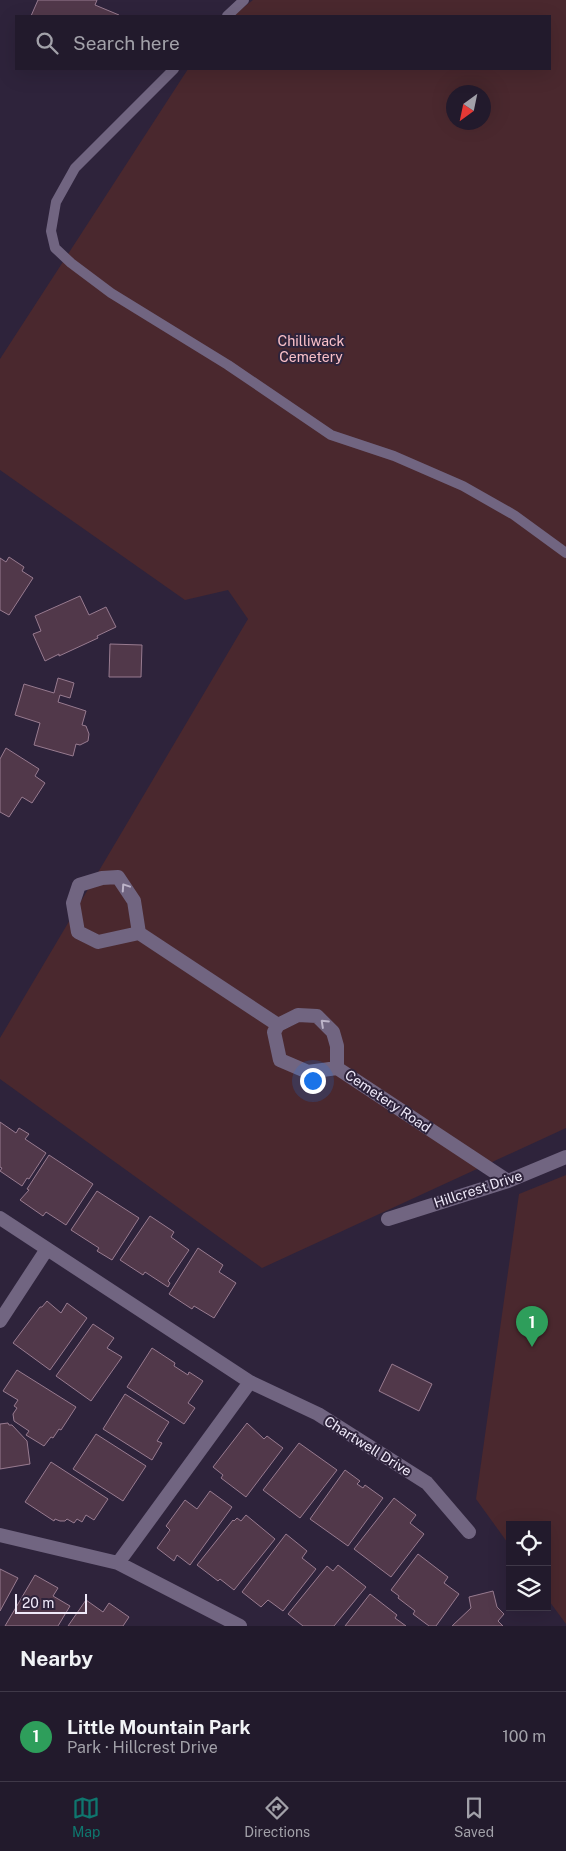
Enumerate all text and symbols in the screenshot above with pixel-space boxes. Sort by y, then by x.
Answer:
search box [15,15,551,70]
icon: search [33,29,61,57]
text: Search here [73,32,180,54]
north arrow [446,85,491,130]
park label: Chilliwack Cemetery [278,333,345,365]
one-way arrow [122,884,132,893]
one-way arrow [321,1020,330,1029]
street label: Cemetery Road [342,1066,434,1136]
your location [300,1068,326,1094]
street label: Hillcrest Drive [432,1167,524,1211]
pin: 1 [516,1306,548,1347]
street label: Chartwell Drive [321,1413,415,1479]
map controls [506,1521,551,1611]
button: locate [506,1521,551,1566]
button: layers [506,1566,551,1611]
scale bar [15,1591,88,1614]
text: 20 m [22,1595,54,1611]
text: Nearby [20,1646,93,1671]
text: Little Mountain Park [67,1716,250,1738]
text: 1 [33,1727,39,1746]
text: 100 m [502,1727,546,1746]
text: Park · Hillcrest Drive [67,1738,218,1757]
tab: Map [72,1794,100,1840]
tab: Directions [244,1794,310,1840]
tab: Saved [454,1794,494,1840]

